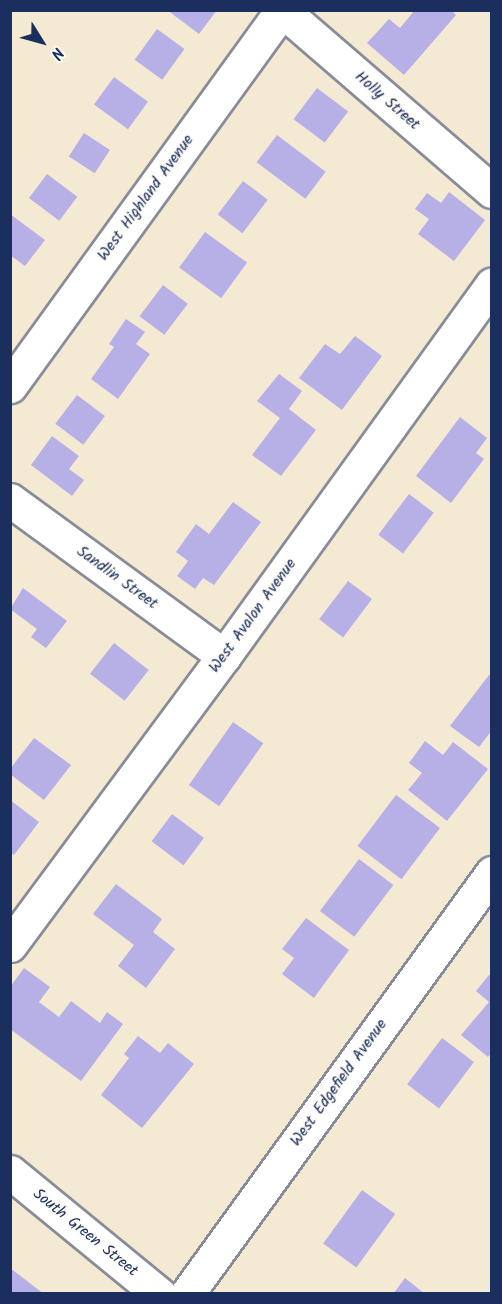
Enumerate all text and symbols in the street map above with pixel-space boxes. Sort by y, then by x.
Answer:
north arrow [12,12,72,72]
text: N [44,42,70,65]
street label: Holly Street [350,67,424,135]
street label: West Highland Avenue [94,131,198,265]
street label: Sandlin Street [73,542,161,614]
street label: West Avalon Avenue [205,555,301,677]
street label: West Edgefield Avenue [286,1016,392,1150]
street label: South Green Street [29,1185,141,1281]

